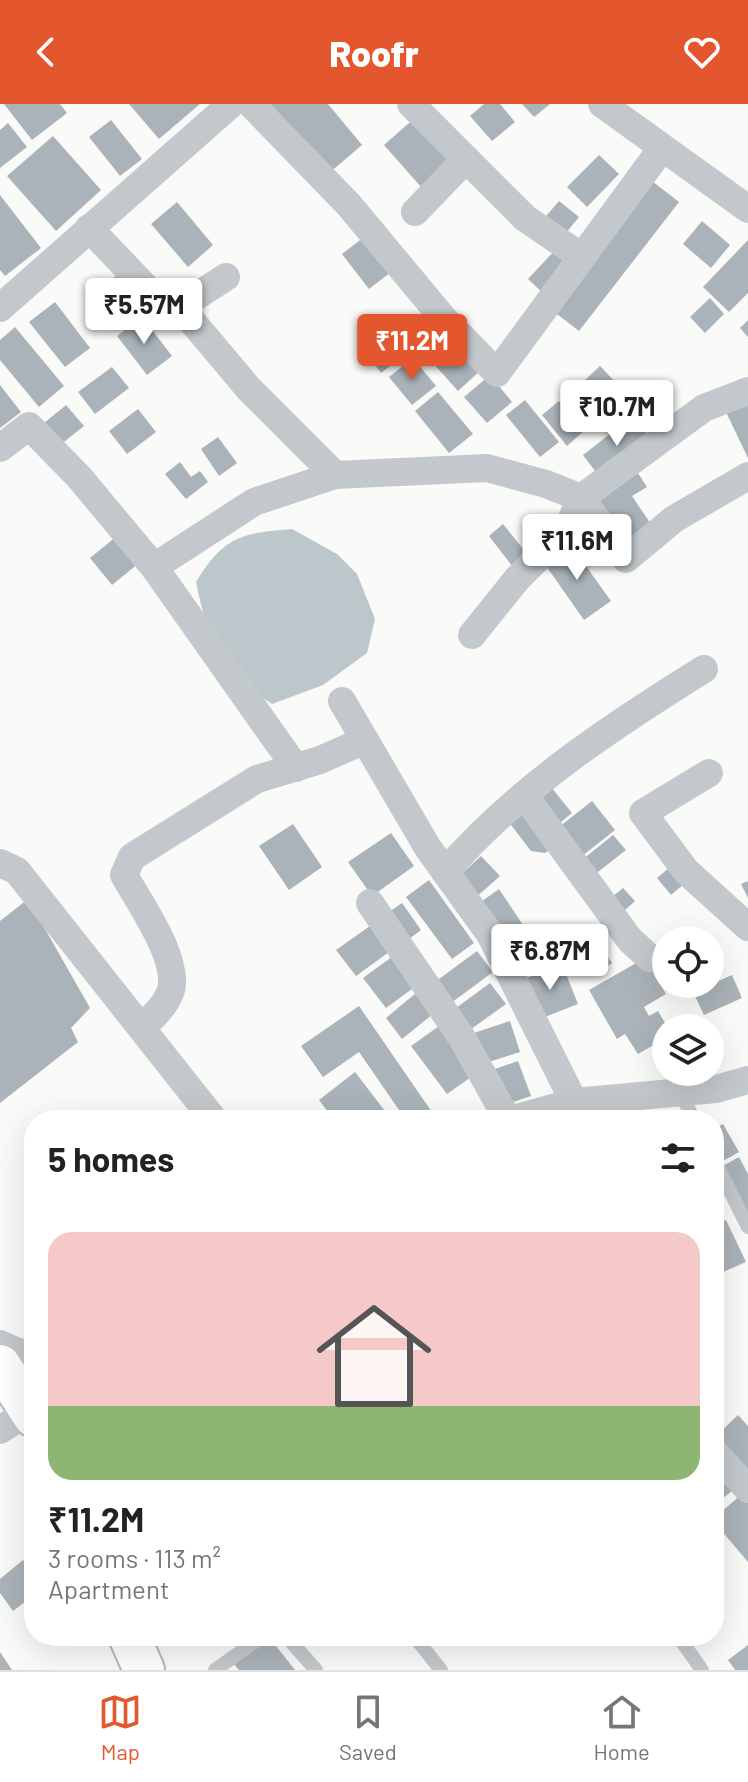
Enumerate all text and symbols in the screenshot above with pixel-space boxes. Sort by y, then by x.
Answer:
icon: back [24,30,68,74]
icon: heart [680,30,724,74]
text: Roofr [329,31,419,74]
pin: ₹5.57M [79,278,209,346]
text: ₹5.57M [103,288,185,319]
pin: ₹11.2M [347,314,477,382]
text: ₹11.2M [375,324,449,355]
pin: ₹10.7M [552,380,682,448]
text: ₹10.7M [578,390,656,421]
pin: ₹11.6M [512,514,642,582]
text: ₹11.6M [540,524,614,555]
pin: ₹6.87M [485,924,615,992]
map controls [652,926,724,1086]
button: locate [652,926,724,998]
text: ₹6.87M [509,934,591,965]
button: layers [652,1014,724,1086]
icon: filters [656,1136,700,1180]
text: 5 homes [48,1138,174,1179]
icon: home [302,1284,446,1428]
text: ₹11.2M [48,1498,144,1539]
text: 3 rooms · 113 m² [48,1542,221,1573]
text: Apartment [48,1573,169,1604]
tab: Map [98,1690,142,1764]
tab: Saved [339,1690,397,1764]
tab: Home [593,1690,650,1764]

